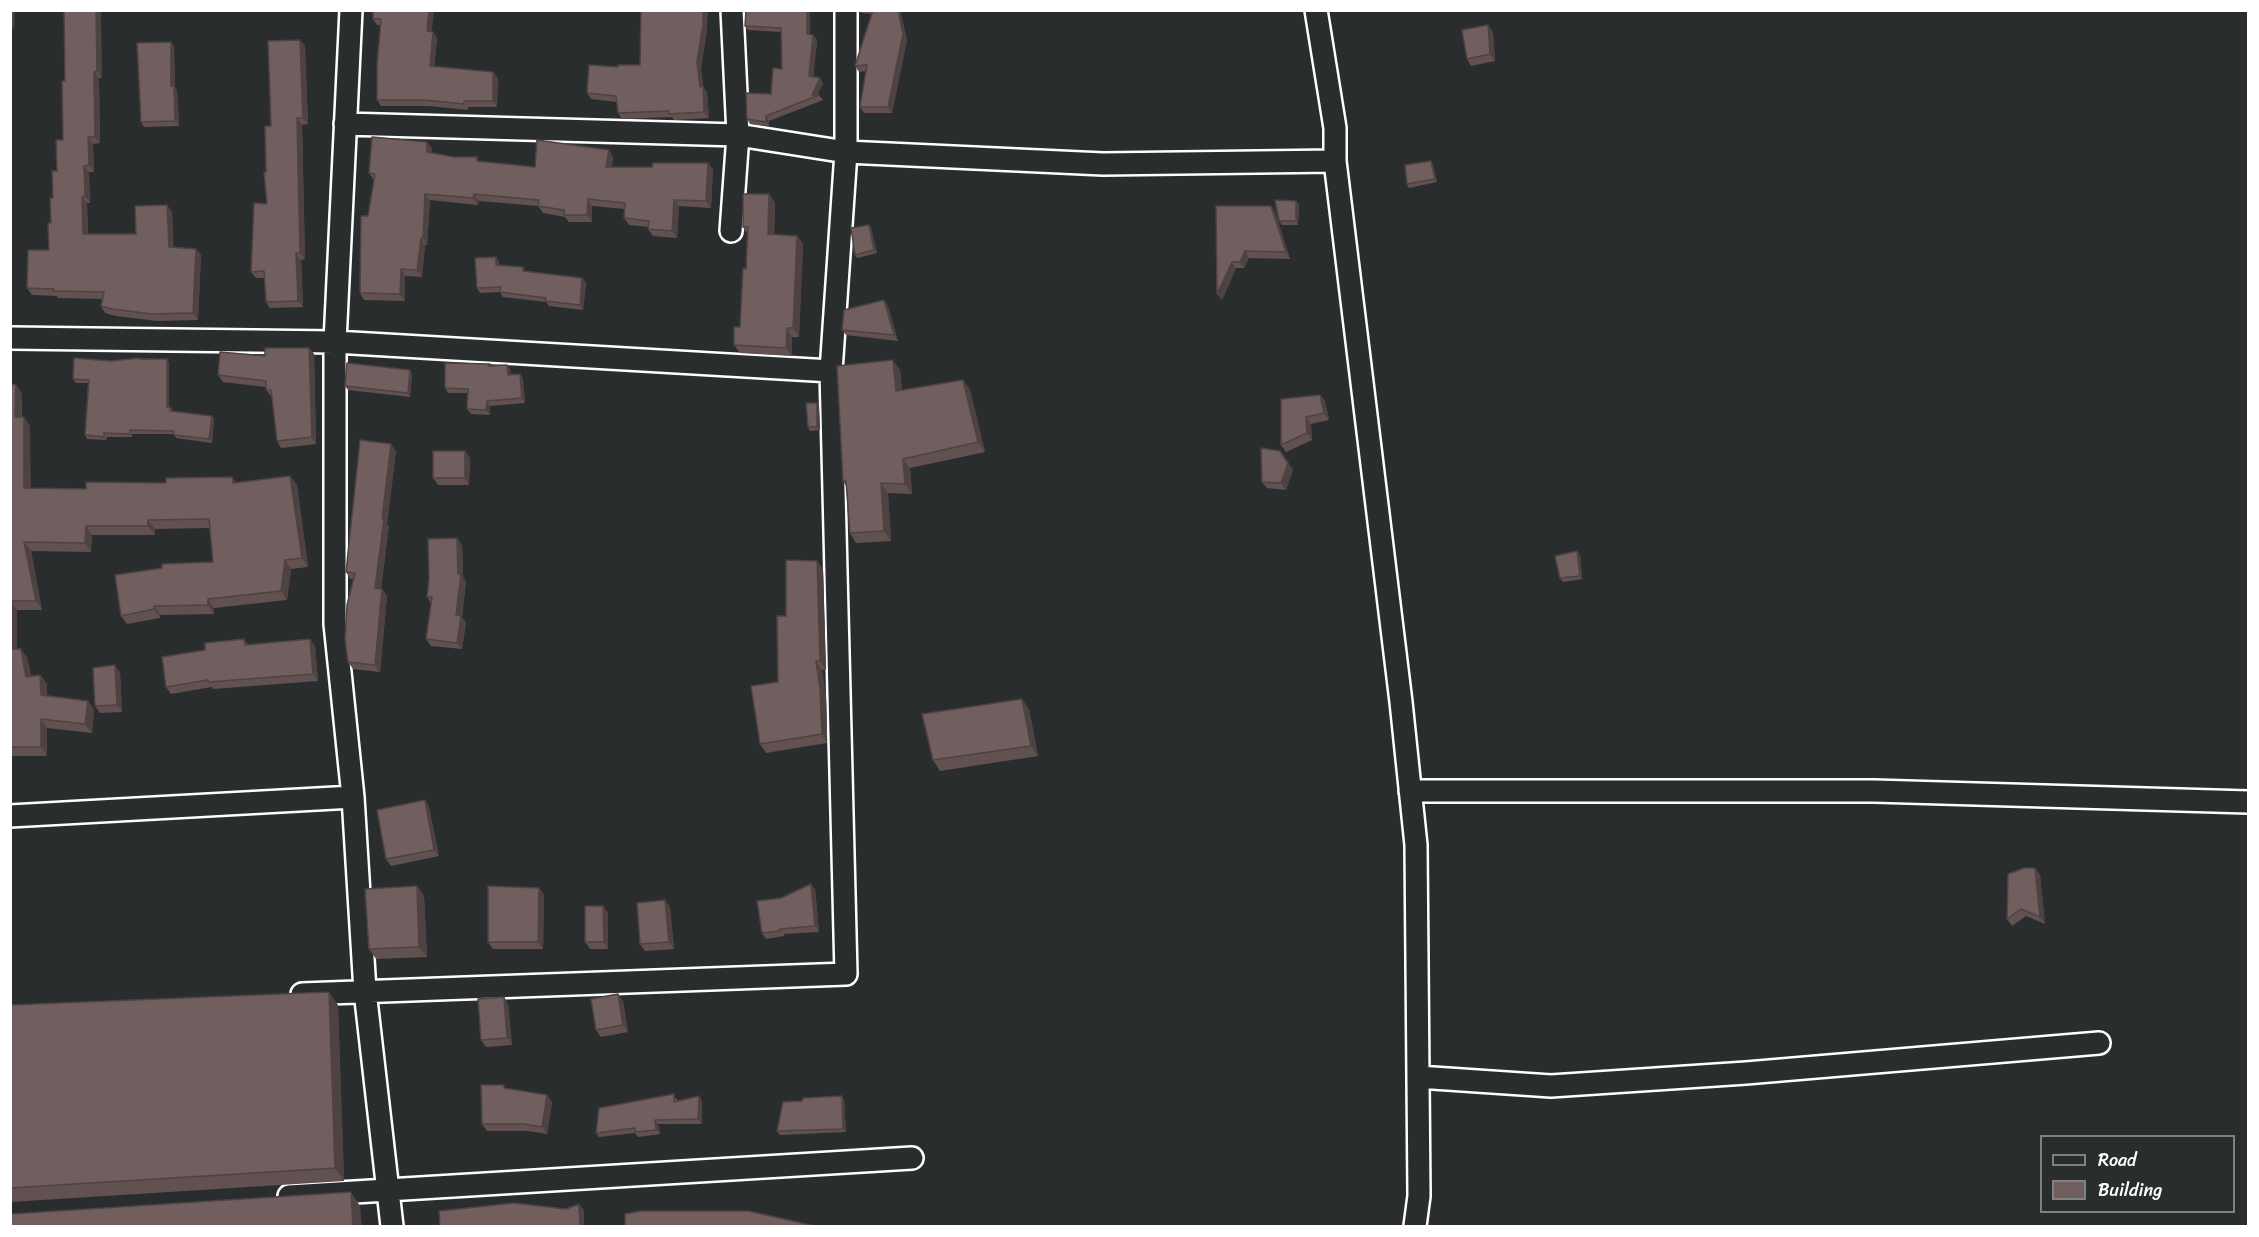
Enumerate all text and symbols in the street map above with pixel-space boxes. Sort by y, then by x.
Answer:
legend [2040,1135,2235,1213]
text: Road [2098,1144,2137,1176]
text: Building [2098,1174,2162,1206]

